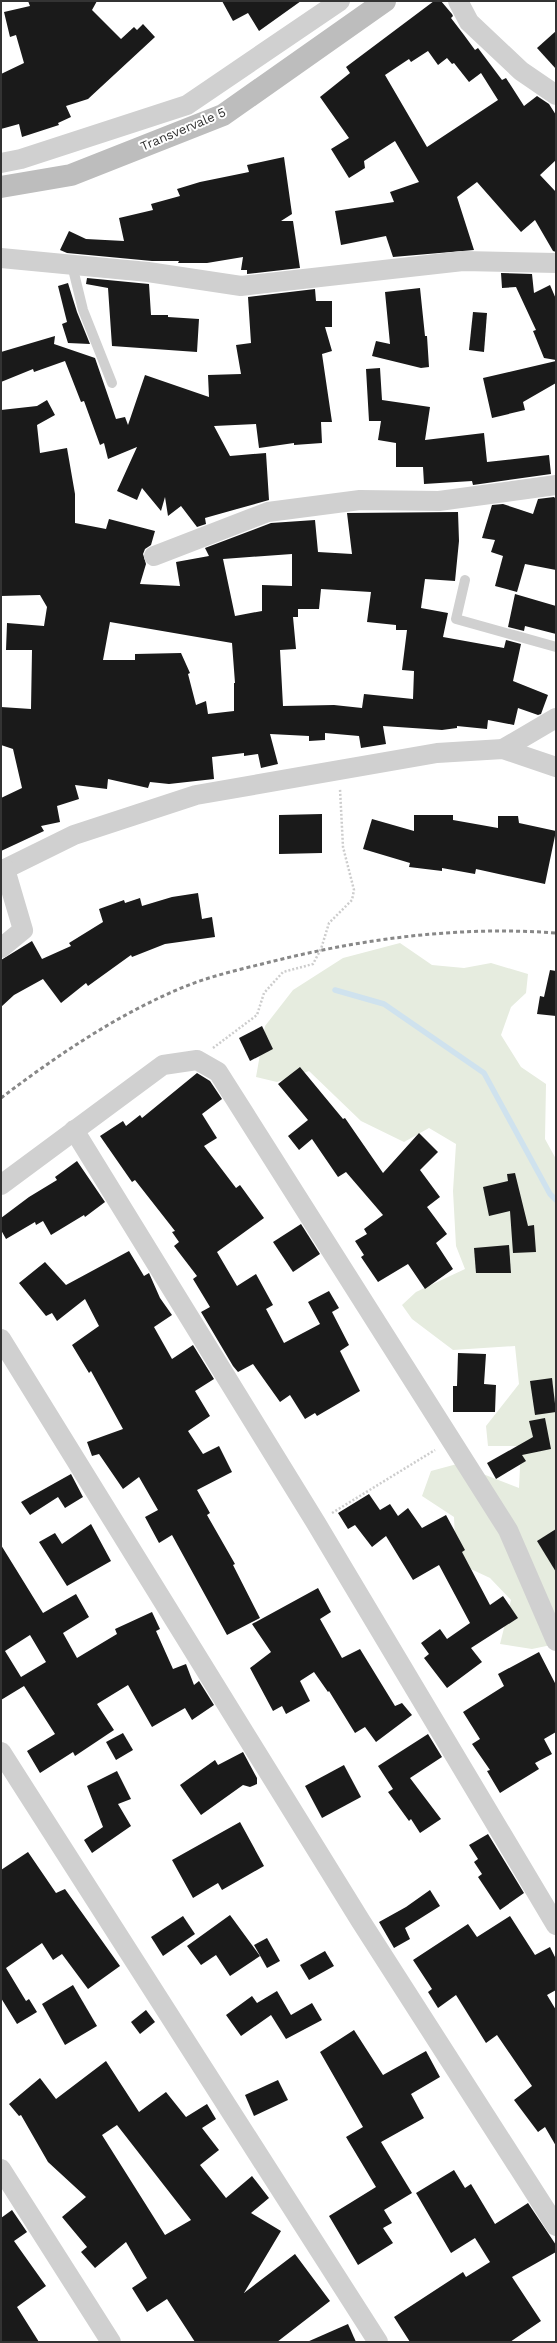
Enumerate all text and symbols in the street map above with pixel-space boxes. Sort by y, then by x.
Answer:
street label: Transvervale 5 [138,104,228,154]

